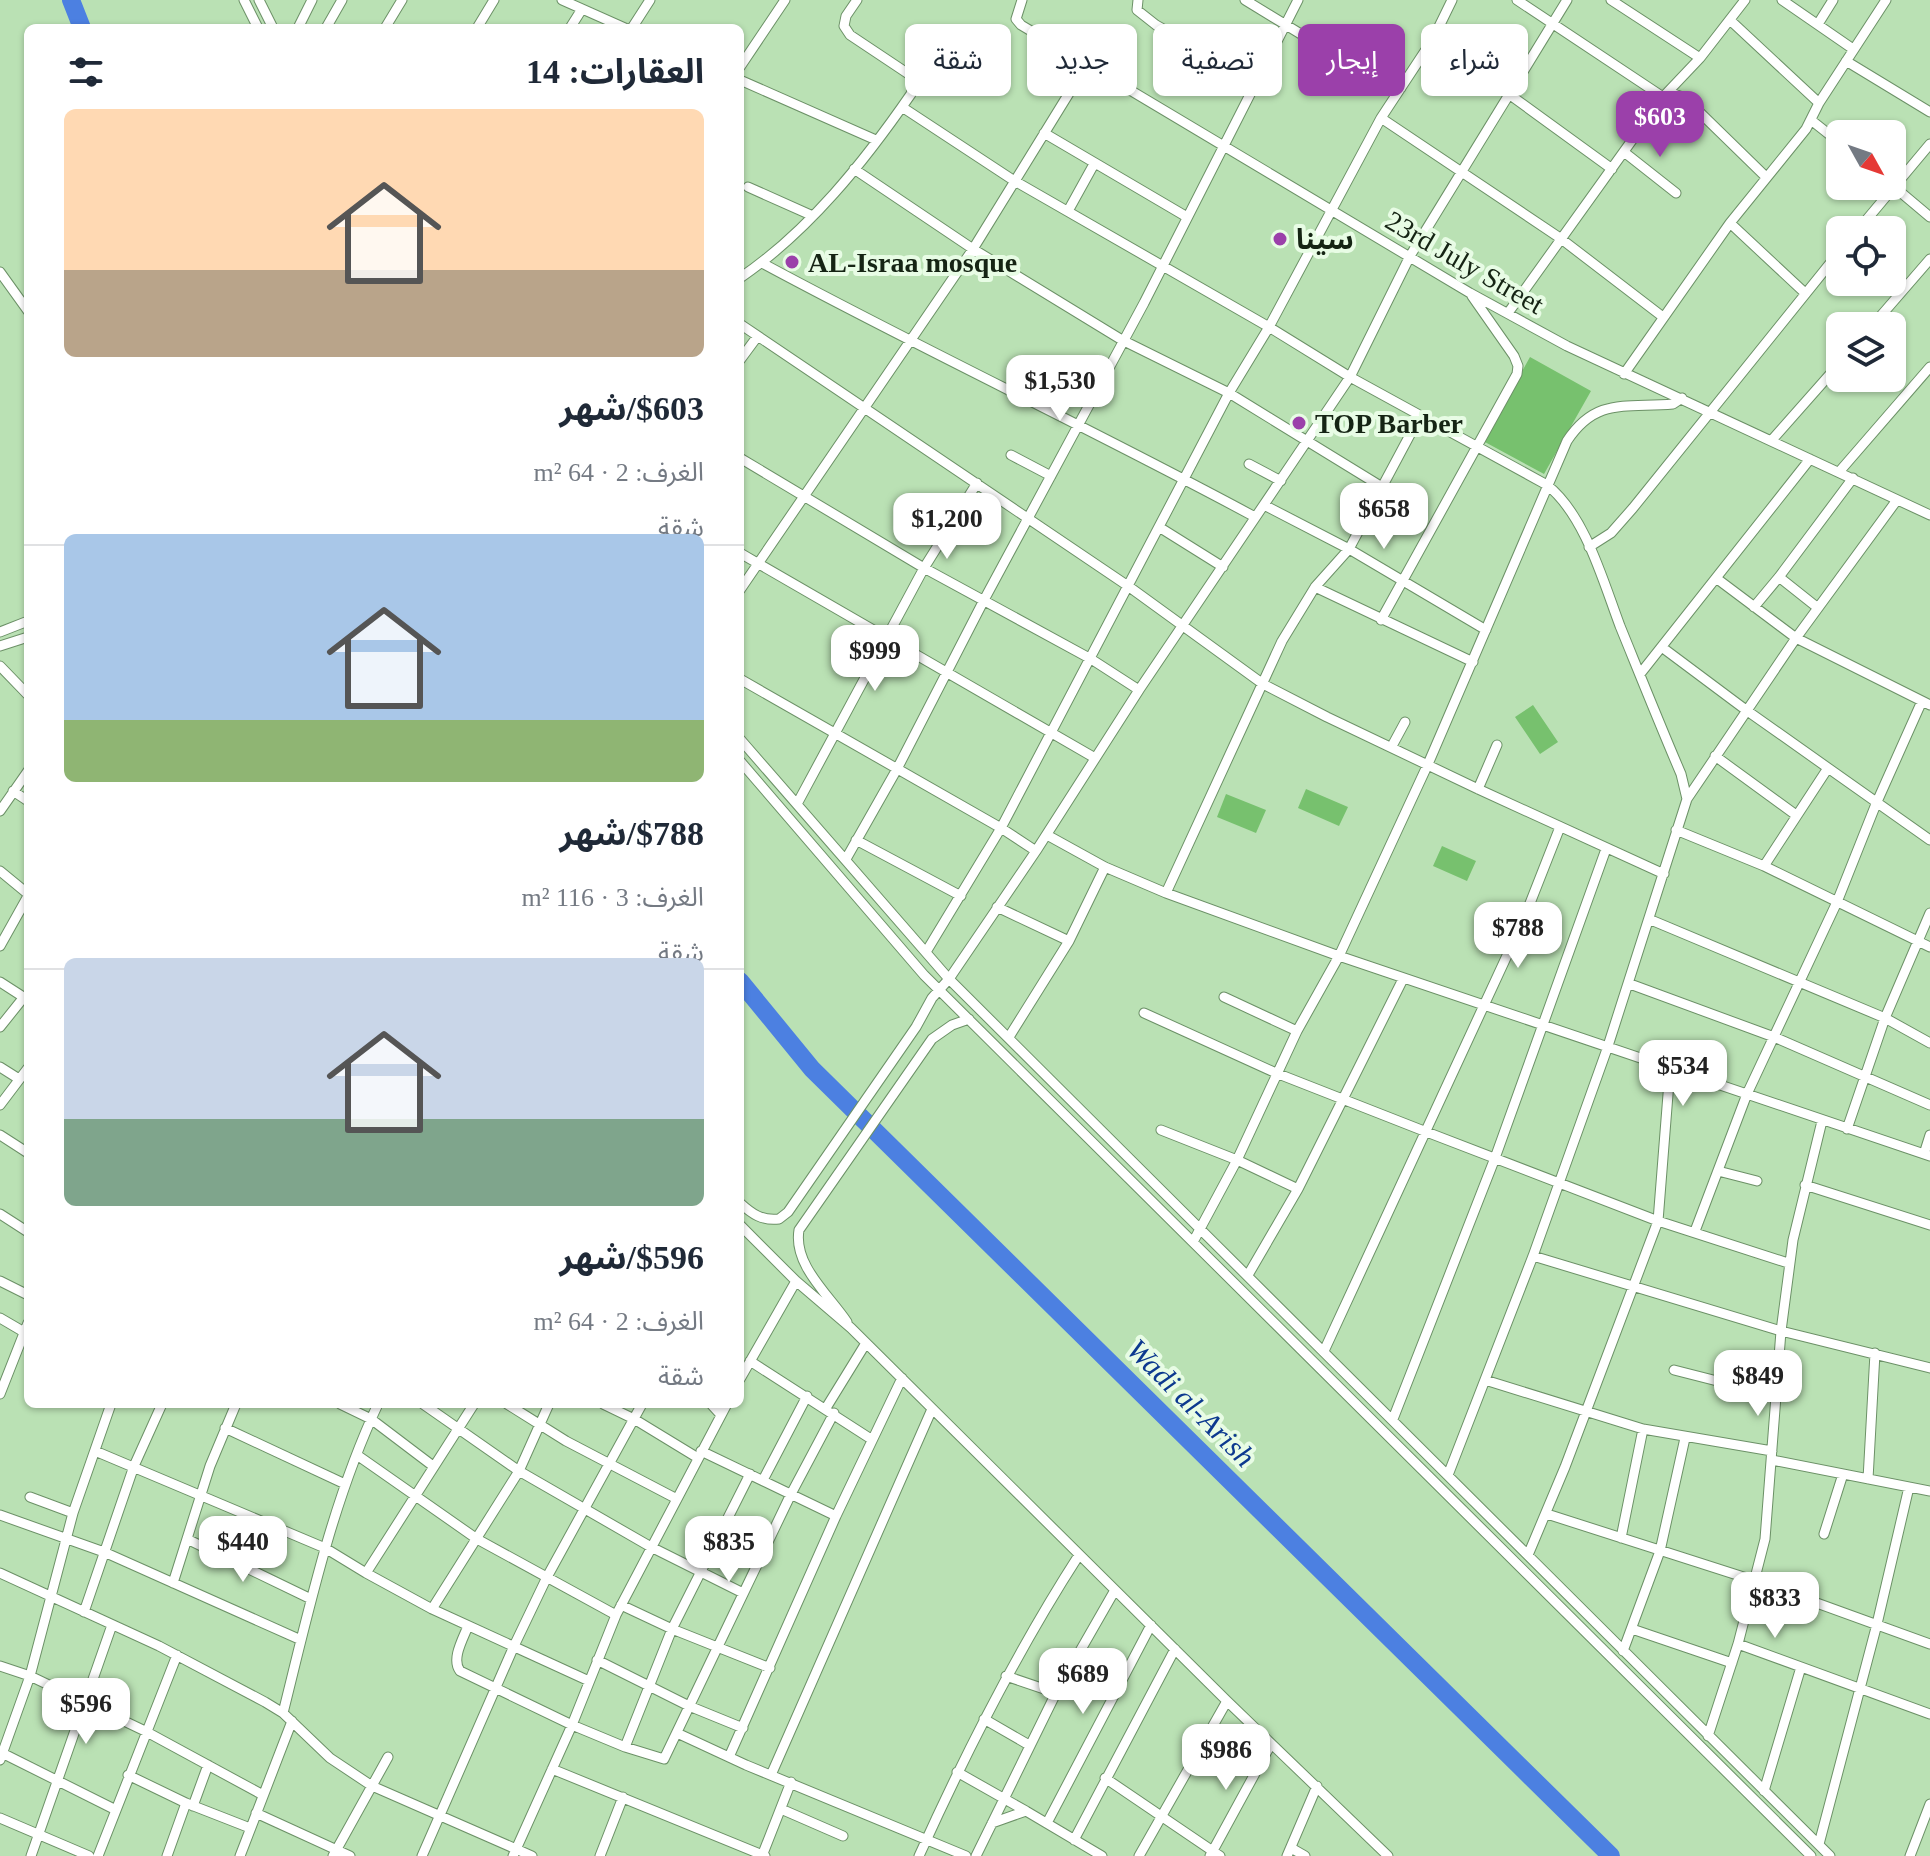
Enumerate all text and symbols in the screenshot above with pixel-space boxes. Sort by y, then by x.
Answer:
chip: شقة [905,24,1011,96]
chip: جديد [1027,24,1137,96]
chip: تصفية [1153,24,1282,96]
chip: إيجار [1298,24,1405,96]
chip: شراء [1421,24,1528,96]
icon: filters [64,50,108,94]
text: العقارات: 14 [526,53,704,90]
pin: $603 [1613,91,1707,159]
text: $603 [1634,102,1686,131]
north arrow [1826,120,1906,200]
map controls [1826,120,1906,392]
icon: home [312,161,456,305]
street label: 23rd July Street [1380,205,1549,320]
button: locate [1826,216,1906,296]
place label: سينا [1296,224,1354,255]
marker: سينا [1271,230,1289,248]
place label: AL-Israa mosque [808,247,1017,278]
marker: AL-Israa mosque [783,253,801,271]
button: layers [1826,312,1906,392]
pin: $1,530 [995,355,1125,423]
text: $1,530 [1024,366,1096,395]
text: $603/شهر [560,390,704,427]
place label: TOP Barber [1315,408,1463,439]
marker: TOP Barber [1290,414,1308,432]
text: الغرف: 2 · 64 m² [534,458,704,487]
pin: $658 [1337,483,1431,551]
pin: $1,200 [882,493,1012,561]
text: $658 [1358,494,1410,523]
text: $1,200 [911,504,983,533]
text: شقة [658,513,704,542]
icon: home [312,586,456,730]
pin: $999 [828,625,922,693]
text: $999 [849,636,901,665]
text: $788/شهر [560,815,704,852]
text: الغرف: 3 · 116 m² [521,883,704,912]
pin: $788 [1471,902,1565,970]
text: $788 [1492,913,1544,942]
text: شقة [658,938,704,967]
icon: home [312,1010,456,1154]
pin: $534 [1636,1040,1730,1108]
text: $534 [1657,1051,1709,1080]
text: $596/شهر [560,1239,704,1276]
text: الغرف: 2 · 64 m² [534,1307,704,1336]
water label: Wadi al-Arish [1121,1332,1262,1473]
pin: $849 [1711,1350,1805,1418]
text: $849 [1732,1361,1784,1390]
text: شقة [658,1362,704,1391]
pin: $440 [196,1516,290,1584]
pin: $835 [682,1516,776,1584]
text: $440 [217,1527,269,1556]
text: $835 [703,1527,755,1556]
pin: $833 [1728,1572,1822,1640]
text: $833 [1749,1583,1801,1612]
pin: $689 [1036,1648,1130,1716]
text: $689 [1057,1659,1109,1688]
pin: $596 [39,1678,133,1746]
text: $596 [60,1689,112,1718]
pin: $986 [1179,1724,1273,1792]
text: $986 [1200,1735,1252,1764]

